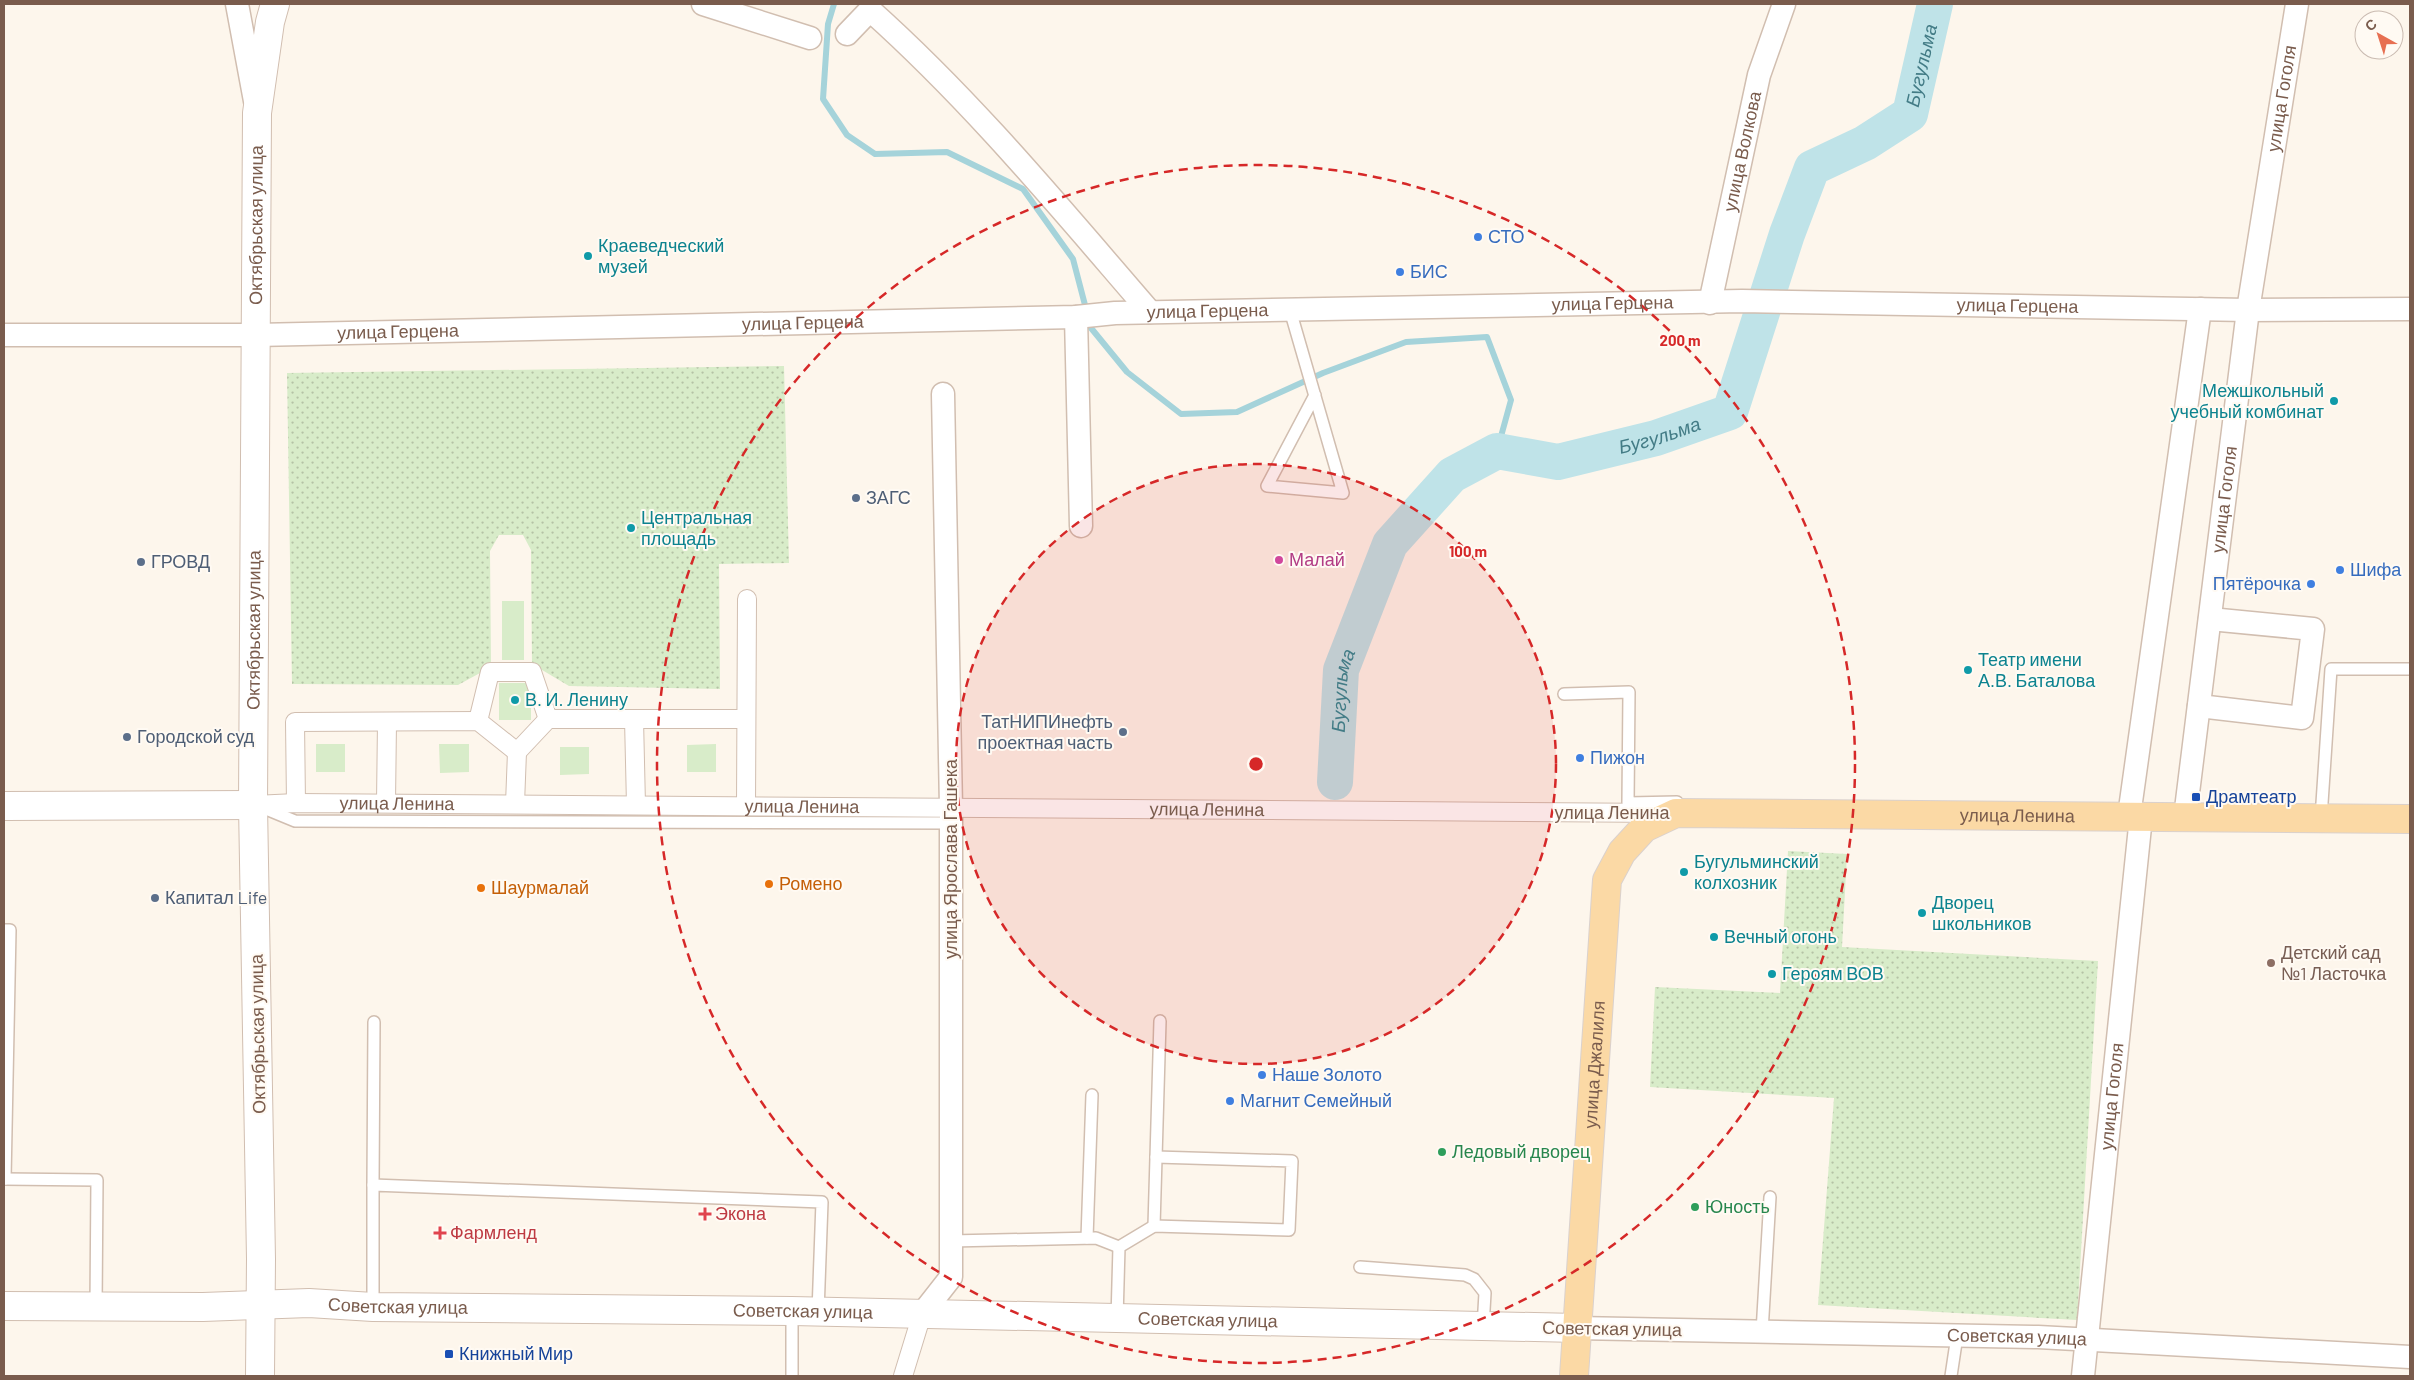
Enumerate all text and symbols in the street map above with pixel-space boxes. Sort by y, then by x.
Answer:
north arrow [2354,10,2404,60]
text: С [2361,15,2380,34]
water label: Бугульма [1900,21,1941,109]
street label: улица Гоголя [2261,43,2300,153]
street label: улица Волкова [1718,88,1765,214]
street label: Октябрьская улица [244,144,267,305]
place label: СТО [1488,225,1525,247]
marker: СТО [1472,231,1484,243]
place label: Краеведческий музей [598,234,724,277]
marker: Краеведческий музей [582,250,594,262]
place label: БИС [1410,260,1448,282]
marker: БИС [1394,266,1406,278]
street label: улица Герцена [1551,290,1675,315]
street label: улица Герцена [1956,293,2080,317]
street label: улица Герцена [1146,298,1270,322]
street label: улица Герцена [742,310,865,334]
street label: улица Герцена [337,319,460,343]
text: 200 m [1659,331,1701,349]
place label: Межшкольный учебный комбинат [2171,379,2324,422]
marker: Межшкольный учебный комбинат [2328,395,2340,407]
water label: Бугульма [1616,411,1703,458]
street label: улица Гоголя [2206,444,2241,554]
place label: ЗАГС [866,486,911,508]
marker: ЗАГС [850,492,862,504]
place label: Центральная площадь [641,506,752,549]
marker: Центральная площадь [625,522,637,534]
text: 100 m [1449,542,1487,560]
place label: Малай [1289,548,1345,570]
street label: Октябрьская улица [242,549,264,710]
place label: ГРОВД [151,550,210,572]
marker: Малай [1273,554,1285,566]
marker: ГРОВД [135,556,147,568]
place label: Шифа [2350,558,2402,580]
marker: Шифа [2334,564,2346,576]
place label: Пятёрочка [2213,572,2302,594]
marker: Пятёрочка [2305,578,2317,590]
water label: Бугульма [1326,645,1359,733]
place label: Театр имени А.В. Баталова [1978,648,2096,691]
marker: Театр имени А.В. Баталова [1962,664,1974,676]
place label: В. И. Ленину [525,688,628,710]
marker: В. И. Ленину [509,694,521,706]
place label: ТатНИПИнефть проектная часть [978,710,1113,753]
place label: Городской суд [137,725,255,747]
marker: ТатНИПИнефть проектная часть [1117,726,1129,738]
marker: Городской суд [121,731,133,743]
place label: Пижон [1590,746,1645,768]
marker: Пижон [1574,752,1586,764]
centre of rings [1247,755,1265,773]
street label: улица Ярослава Гашека [939,758,961,959]
place label: Драмтеатр [2206,785,2297,807]
street label: улица Ленина [339,791,455,814]
marker: Драмтеатр [2190,791,2202,803]
street label: улица Ленина [744,794,860,817]
street label: улица Ленина [1149,797,1265,820]
street label: улица Ленина [1555,801,1670,823]
street label: улица Ленина [1960,803,2076,826]
place label: Бугульминский колхозник [1694,850,1819,893]
marker: Бугульминский колхозник [1678,866,1690,878]
place label: Ромено [779,872,843,894]
place label: Шаурмалай [491,876,589,898]
marker: Ромено [763,878,775,890]
marker: Шаурмалай [475,882,487,894]
place label: Капитал Life [165,886,267,908]
place label: Дворец школьников [1932,891,2032,934]
marker: Капитал Life [149,892,161,904]
marker: Дворец школьников [1916,907,1928,919]
place label: Вечный огонь [1724,925,1837,947]
marker: Вечный огонь [1708,931,1720,943]
place label: Детский сад №1 Ласточка [2281,941,2387,984]
street label: Октябрьская улица [245,953,269,1114]
marker: Детский сад №1 Ласточка [2265,957,2277,969]
place label: Героям ВОВ [1782,962,1884,984]
marker: Героям ВОВ [1766,968,1778,980]
street label: улица Джалиля [1578,1000,1609,1129]
street label: улица Гоголя [2095,1042,2128,1151]
place label: Наше Золото [1272,1063,1382,1085]
marker: Наше Золото [1256,1069,1268,1081]
place label: Магнит Семейный [1240,1089,1392,1111]
marker: Магнит Семейный [1224,1095,1236,1107]
place label: Ледовый дворец [1452,1140,1590,1162]
marker: Ледовый дворец [1436,1146,1448,1158]
place label: Юность [1705,1195,1770,1217]
marker: Юность [1689,1201,1701,1213]
place label: Экона [715,1202,767,1224]
marker: Экона [699,1208,711,1220]
place label: Фармленд [450,1221,538,1243]
marker: Фармленд [434,1227,446,1239]
street label: Советская улица [327,1292,469,1318]
street label: Советская улица [733,1298,874,1323]
street label: Советская улица [1137,1306,1279,1332]
street label: Советская улица [1542,1316,1683,1340]
street label: Советская улица [1947,1323,2088,1350]
place label: Книжный Мир [459,1342,573,1364]
marker: Книжный Мир [443,1348,455,1360]

